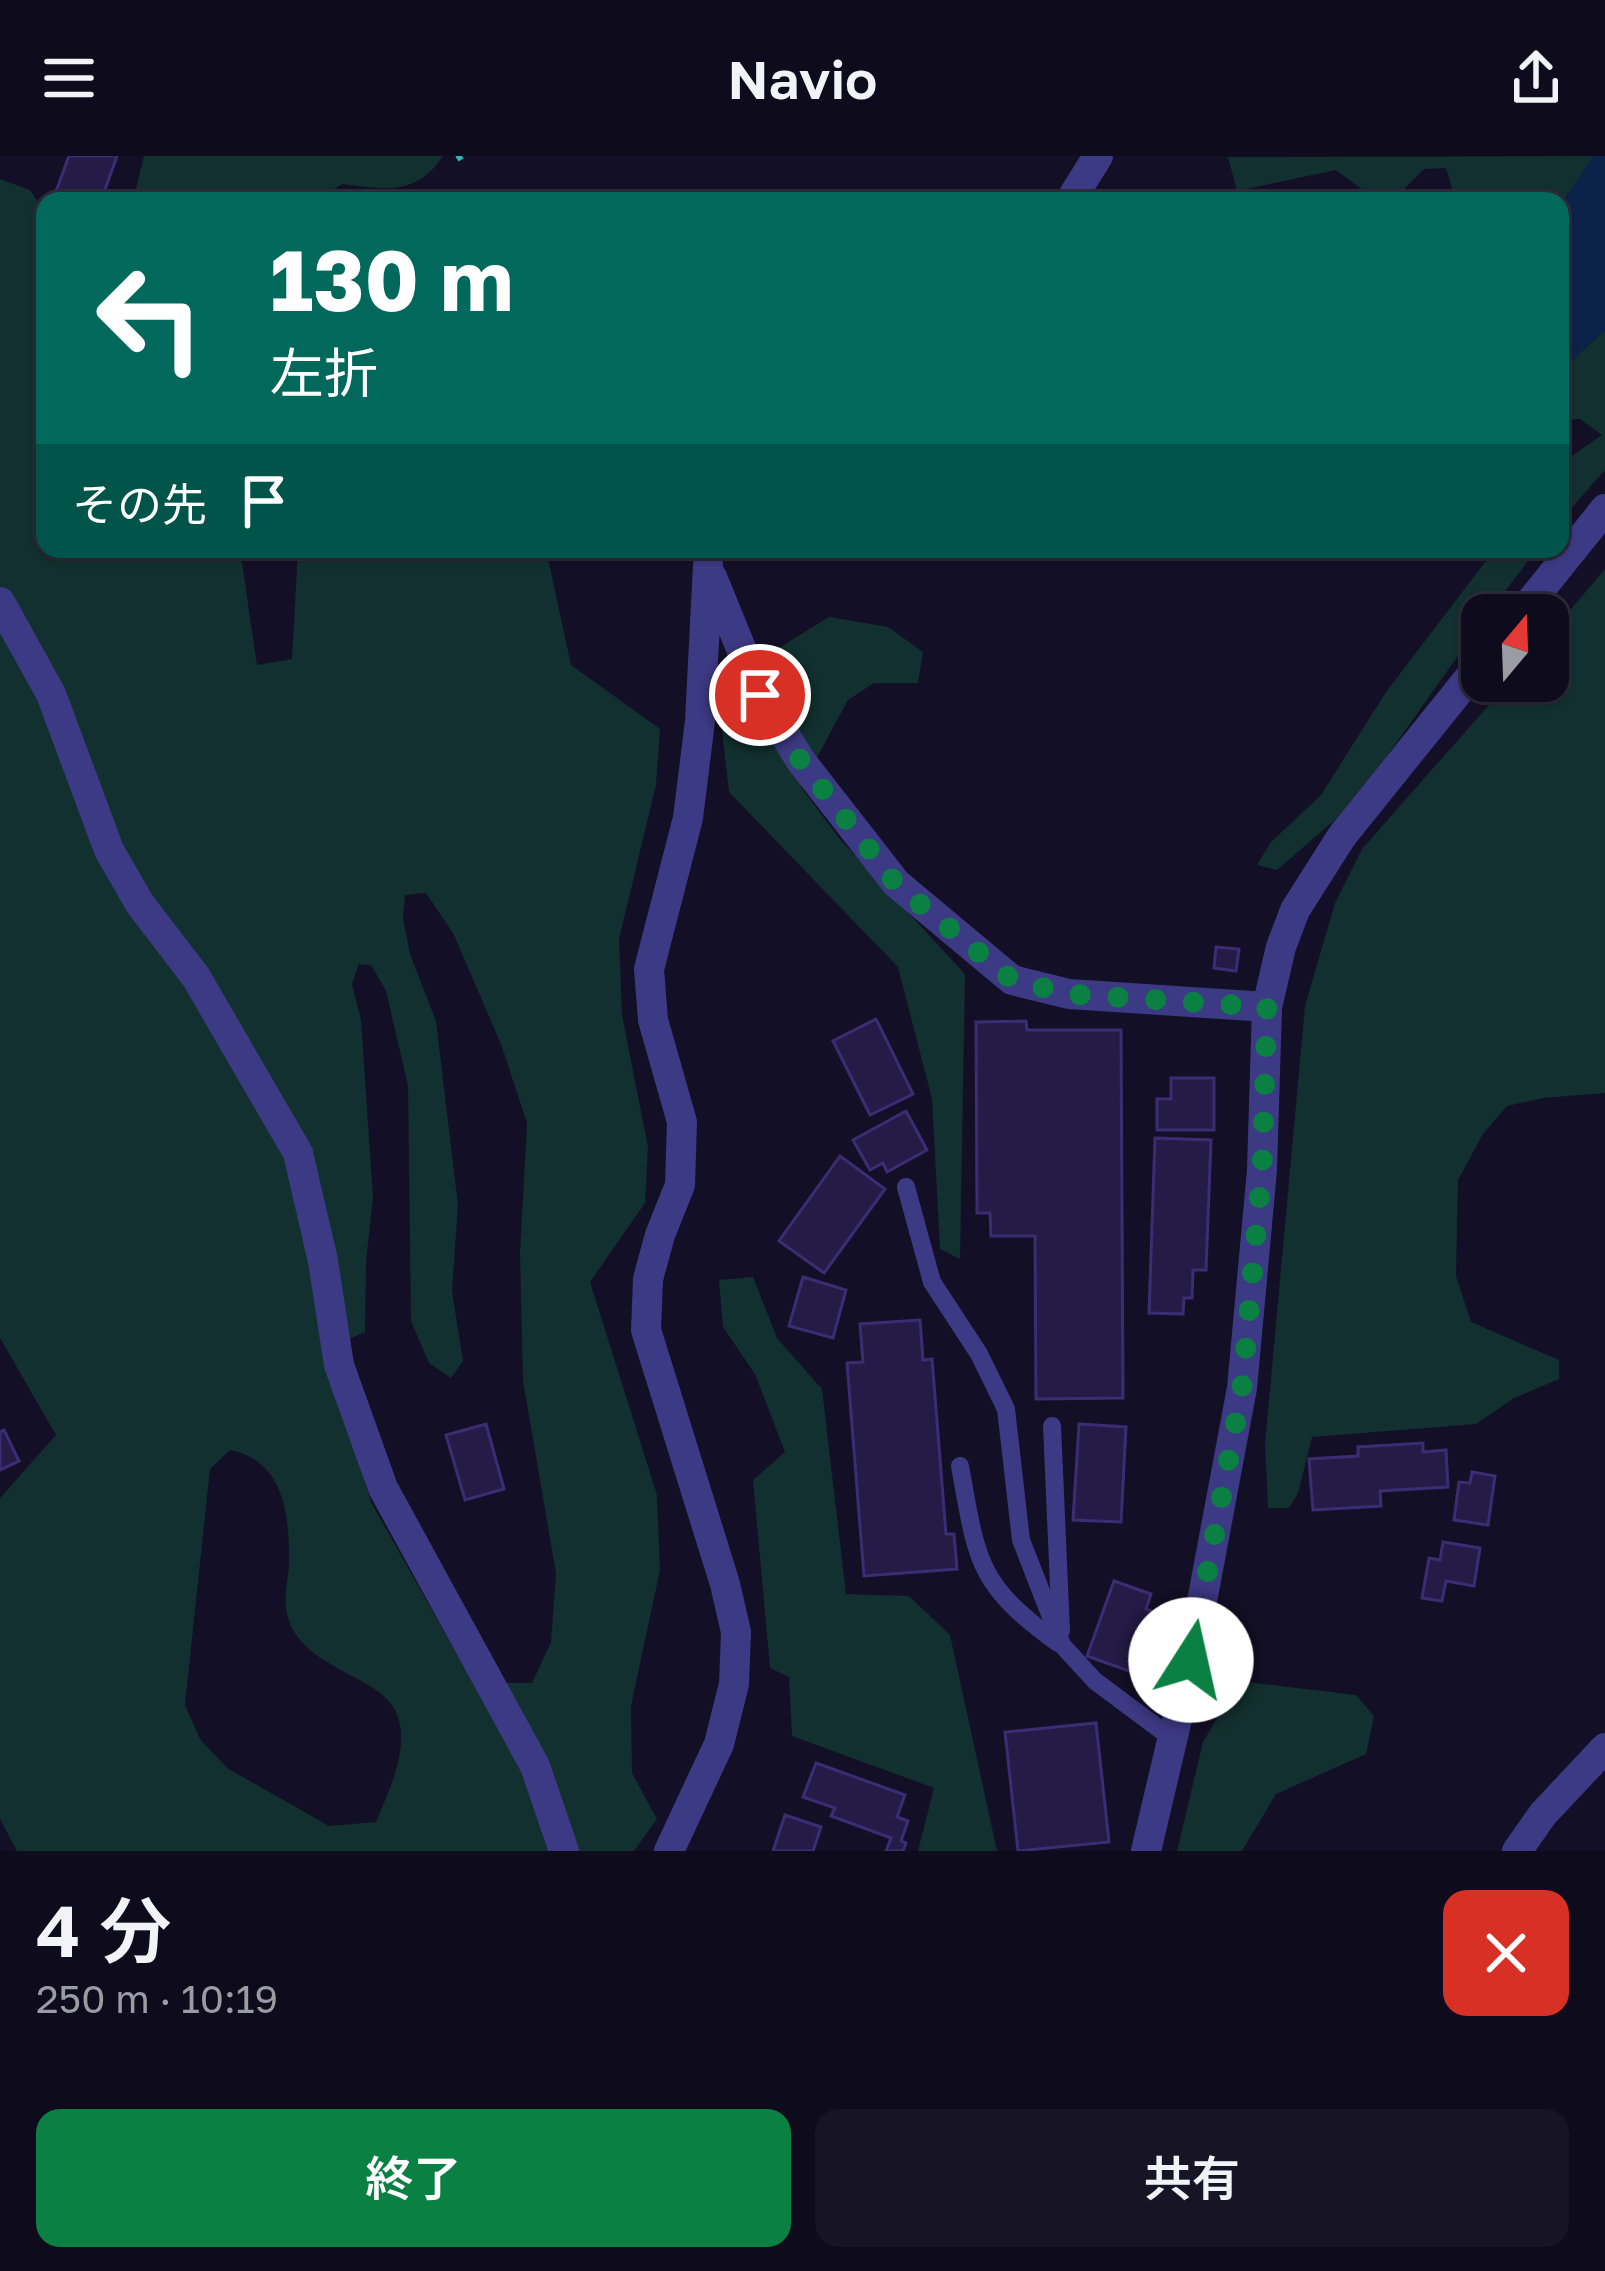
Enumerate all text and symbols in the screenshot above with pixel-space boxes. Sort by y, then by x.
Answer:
icon: menu [36,45,102,111]
icon: share [1503,45,1569,111]
text: Navio [728,46,877,111]
text: 130 m [270,229,514,329]
icon: left [72,240,228,396]
text: 左折 [270,340,378,405]
icon: arrive [231,468,297,534]
text: その先 [72,477,207,531]
north arrow [1461,594,1569,702]
map controls [1461,594,1569,702]
pin [709,644,811,746]
icon: arrive [727,662,793,728]
position arrow [1128,1597,1254,1723]
text: 4 分 [36,1886,171,1973]
button: close [1443,1890,1569,2016]
text: 250 m · 10:19 [36,1975,278,2022]
button: 終了 [36,2109,791,2247]
button: 共有 [815,2109,1569,2247]

